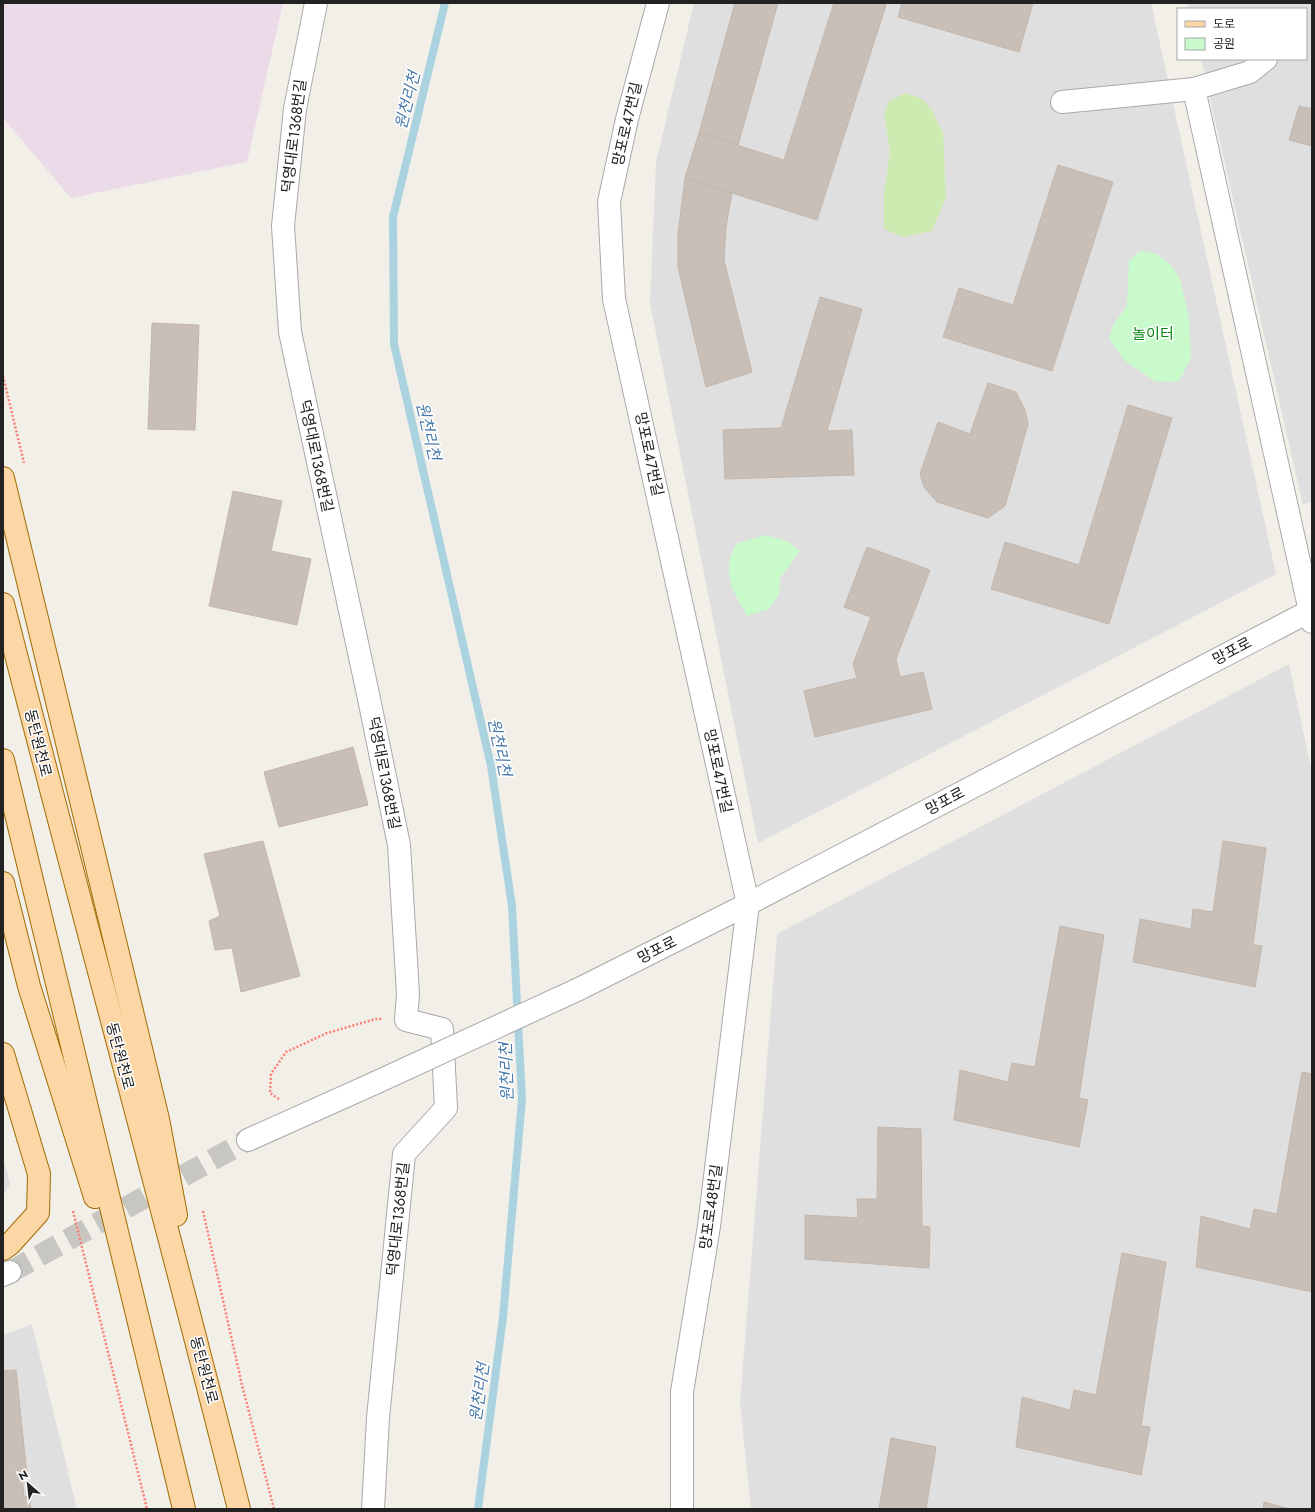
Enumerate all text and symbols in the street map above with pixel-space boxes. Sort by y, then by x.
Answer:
legend [1177,8,1307,60]
text: 도로 [1213,15,1235,33]
text: 공원 [1213,35,1235,53]
water label: 원천리천 [389,67,426,131]
street label: 덕영대로1368번길 [276,78,312,194]
street label: 망포로47번길 [607,80,647,168]
park label: 놀이터 [1132,323,1174,345]
street label: 덕영대로1368번길 [293,398,339,514]
water label: 원천리천 [411,400,447,465]
street label: 망포로47번길 [629,410,669,498]
street label: 망포로 [1209,632,1255,670]
street label: 동탄원천로 [19,707,57,779]
street label: 덕영대로1368번길 [362,715,406,831]
water label: 원천리천 [482,716,517,781]
street label: 망포로47번길 [698,727,738,815]
street label: 망포로 [922,782,968,820]
street label: 망포로 [634,931,680,969]
street label: 동탄원천로 [100,1020,140,1092]
water label: 원천리천 [494,1040,519,1102]
street label: 덕영대로1368번길 [381,1161,415,1277]
street label: 망포로48번길 [694,1163,728,1251]
street label: 동탄원천로 [184,1334,224,1406]
water label: 원천리천 [464,1359,495,1423]
north arrow [8,1464,48,1504]
text: N [16,1466,31,1484]

